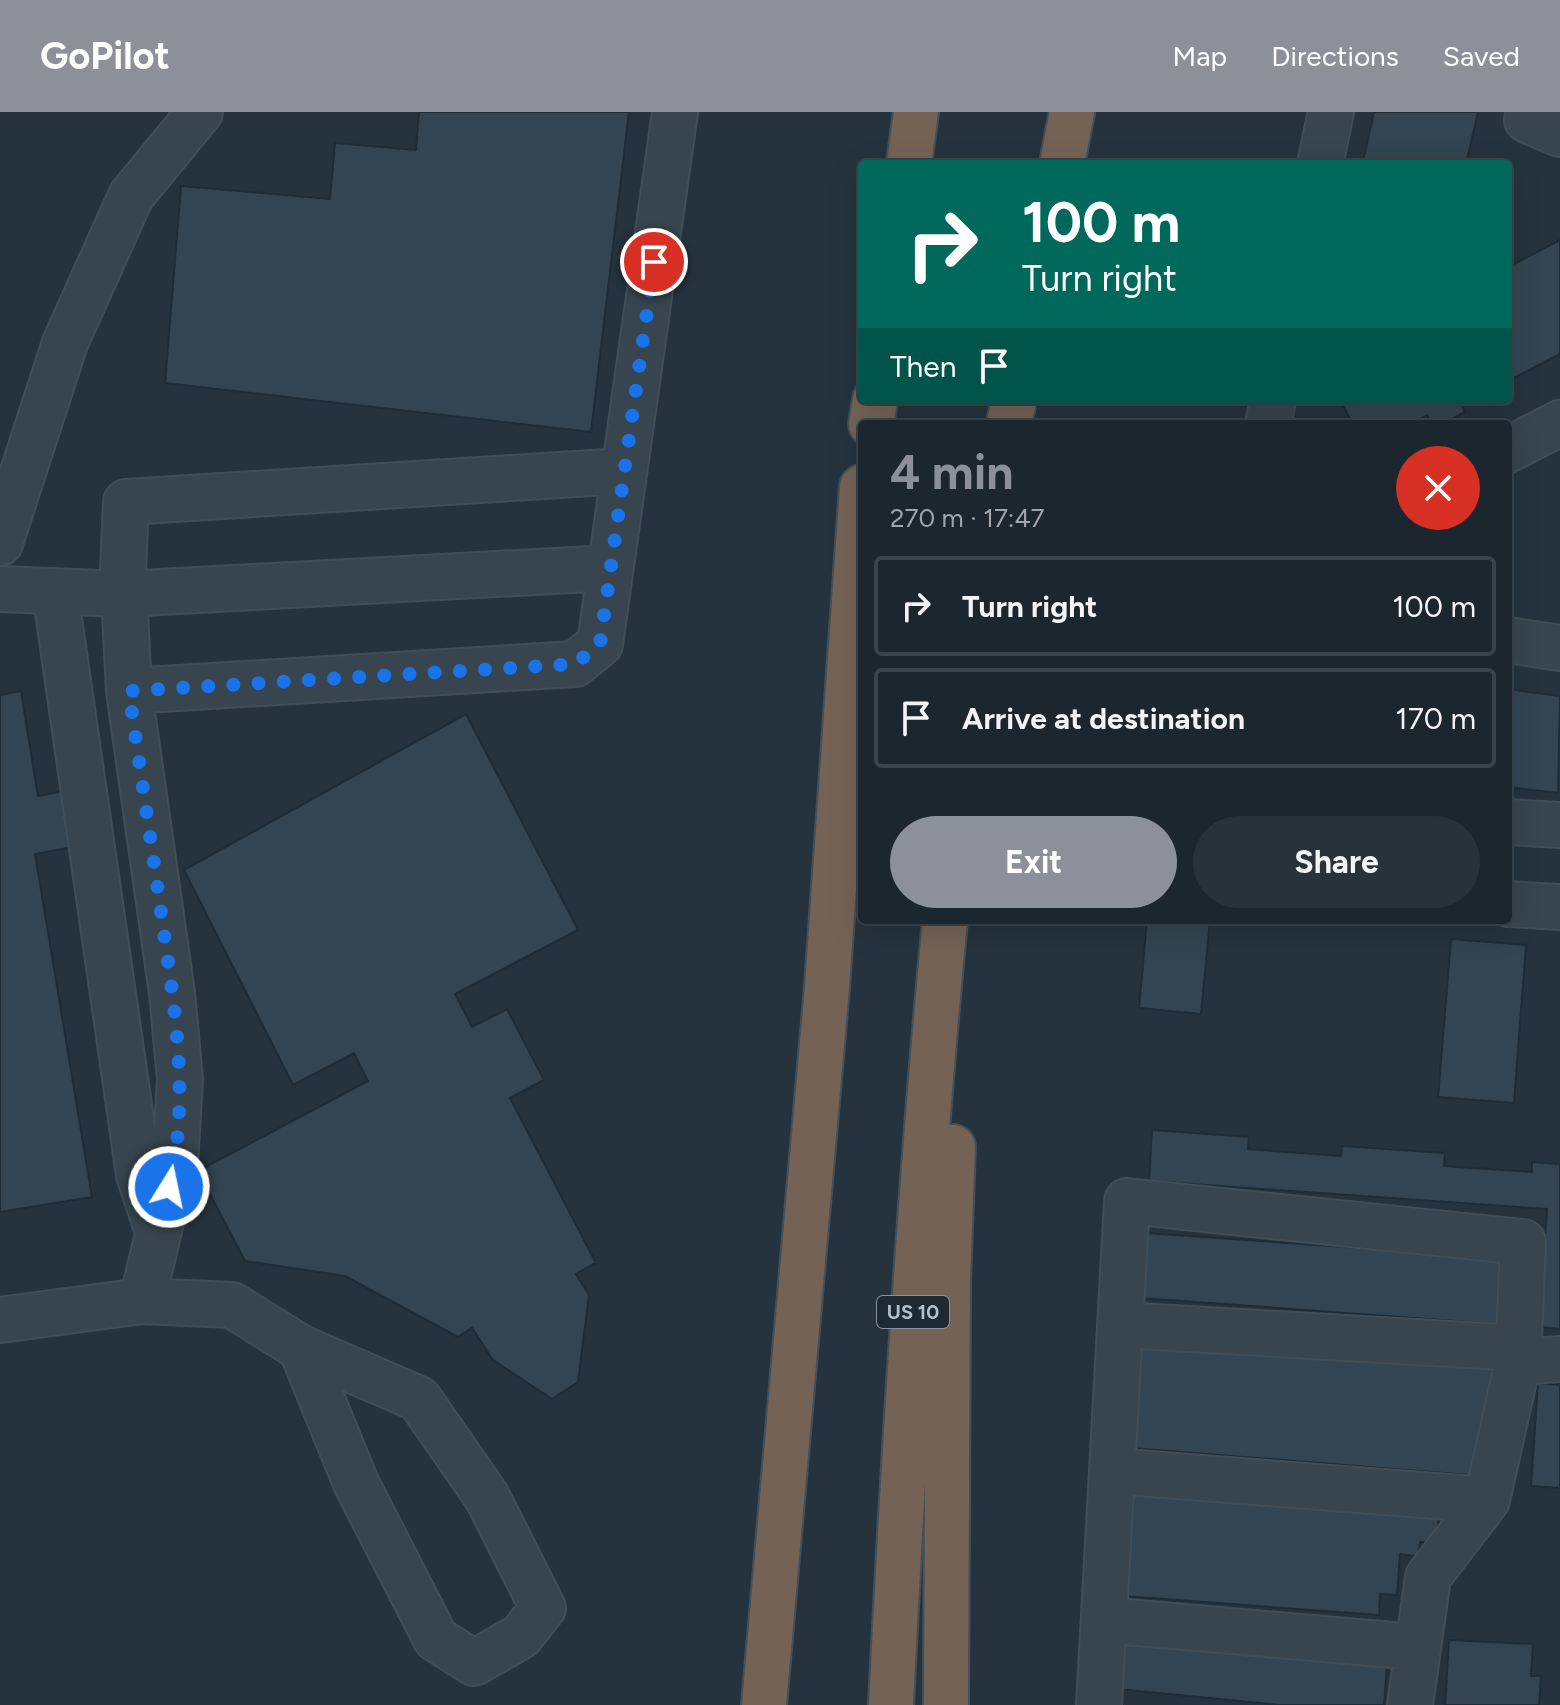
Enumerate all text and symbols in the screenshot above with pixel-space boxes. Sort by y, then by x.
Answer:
text: GoPilot [40,33,170,79]
text: Map [1173,39,1227,73]
text: Directions [1271,39,1399,73]
text: Saved [1443,39,1520,73]
text: 100 m [1022,189,1180,256]
icon: right [890,192,994,296]
pin [620,228,688,296]
icon: arrive [632,240,676,284]
text: Turn right [1022,257,1177,300]
icon: arrive [972,344,1016,388]
text: Then [890,348,956,385]
text: 4 min [890,443,1014,501]
button: close [1396,446,1480,530]
text: 270 m · 17:47 [890,502,1045,534]
icon: right [894,584,938,628]
text: Turn right [962,588,1097,625]
text: 100 m [1392,588,1476,625]
icon: arrive [894,696,938,740]
text: Arrive at destination [962,700,1245,737]
text: 170 m [1395,700,1476,737]
button: Exit [890,816,1177,908]
button: Share [1193,816,1480,908]
position arrow [127,1145,211,1229]
road number: US 10 [877,1296,949,1328]

